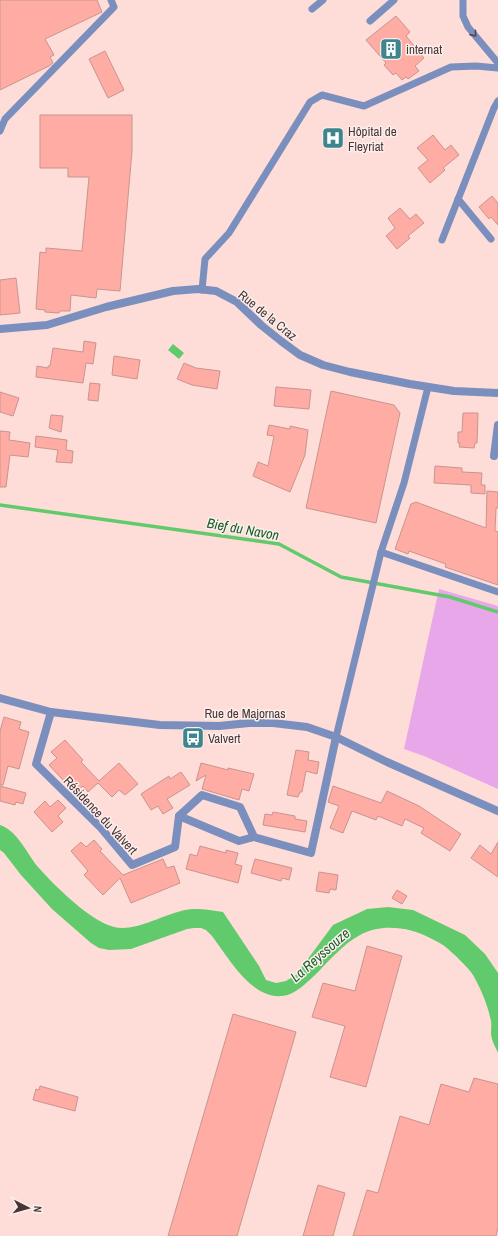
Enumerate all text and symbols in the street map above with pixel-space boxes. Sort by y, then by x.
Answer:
one-way arrow [470,29,477,37]
building icon: internat [378,36,404,62]
place label: internat [406,41,442,58]
place label: Hôpital de Fleyriat [348,123,397,155]
hospital icon: Hôpital de Fleyriat [320,125,346,151]
street label: Rue de la Craz [235,286,301,344]
water label: Bief du Navon [206,514,280,544]
street label: Rue de Majornas [204,705,286,722]
bus stop icon: Valvert [180,725,206,751]
place label: Valvert [208,730,240,747]
street label: Résidence du Valvert [60,773,141,858]
water label: La Reyssouze [287,924,353,986]
north arrow [8,1188,48,1228]
text: N [31,1205,45,1213]

